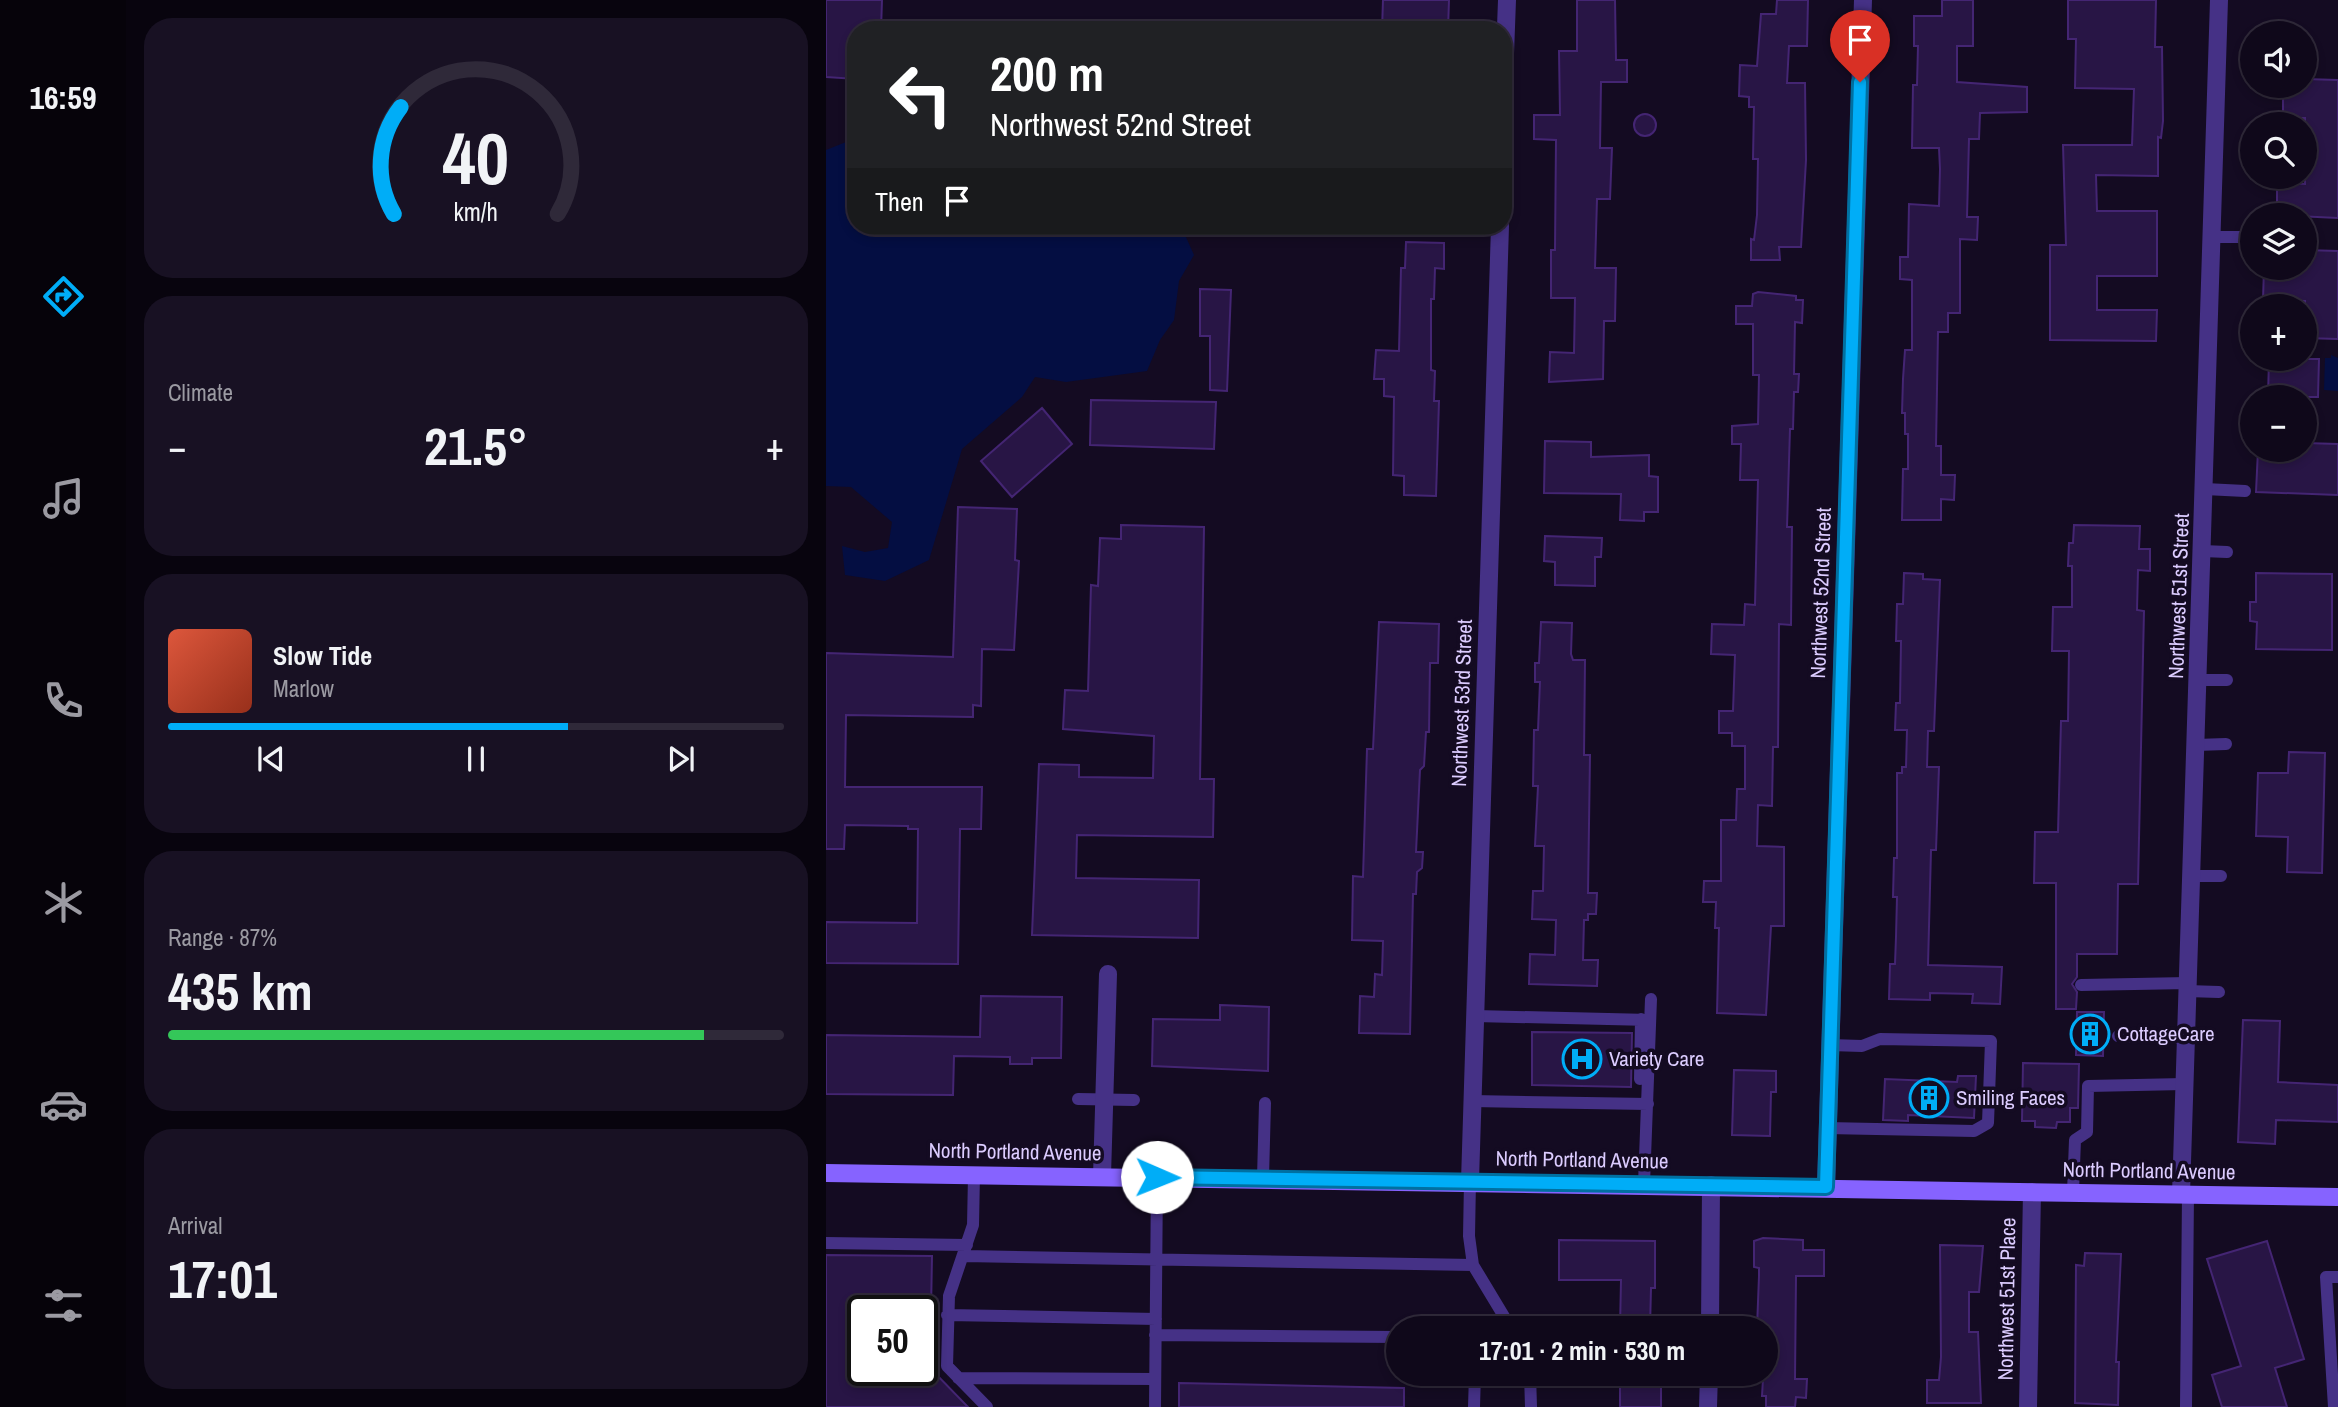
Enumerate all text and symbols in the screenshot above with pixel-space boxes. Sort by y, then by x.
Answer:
pin [1830,10,1890,82]
icon: arrive [1841,21,1879,59]
map controls [2240,21,2317,462]
button: sound [2240,21,2317,98]
text: 200 m [990,40,1104,106]
icon: left [875,49,966,140]
text: 16:59 [29,76,97,119]
text: Northwest 52nd Street [990,103,1251,146]
text: 40 [443,109,509,207]
button: search [2240,112,2317,189]
icon: arrive [938,182,976,220]
text: Then [875,184,924,219]
text: km/h [454,195,498,229]
button: layers [2240,203,2317,280]
icon: directions [39,272,88,321]
button: + [2240,294,2317,371]
text: Climate [168,377,233,408]
button: − [2240,385,2317,462]
text: 21.5° [424,411,528,481]
text: − [168,421,186,472]
text: + [766,421,784,472]
icon: music [39,474,88,523]
street label: Northwest 52nd Street [1803,507,1838,679]
street label: Northwest 51st Street [2161,513,2196,679]
street label: Northwest 53rd Street [1444,619,1479,787]
text: Slow Tide [273,638,372,673]
text: Marlow [273,673,334,704]
icon: phone [39,676,88,725]
icon: previous [252,740,290,778]
icon: pause [457,740,495,778]
icon: next [662,740,700,778]
icon: climate [39,878,88,927]
text: Range · 87% [168,922,277,953]
text: 435 km [168,956,313,1026]
building icon: CottageCare [2069,1013,2111,1055]
place label: CottageCare [2117,1019,2215,1048]
hospital icon: Variety Care [1561,1038,1603,1080]
place label: Variety Care [1609,1044,1704,1073]
building icon: Smiling Faces [1908,1077,1950,1119]
icon: car [39,1080,88,1129]
place label: Smiling Faces [1956,1083,2065,1112]
street label: North Portland Avenue [928,1135,1102,1168]
position arrow [1120,1140,1194,1214]
street label: North Portland Avenue [1495,1143,1669,1176]
street label: North Portland Avenue [2062,1154,2236,1187]
text: Arrival [168,1210,223,1241]
street label: Northwest 51st Place [1991,1217,2022,1381]
text: 17:01 [168,1244,277,1314]
icon: filters [39,1281,88,1330]
speed limit sign: 50 [847,1295,938,1386]
text: 17:01 · 2 min · 530 m [1479,1333,1685,1368]

